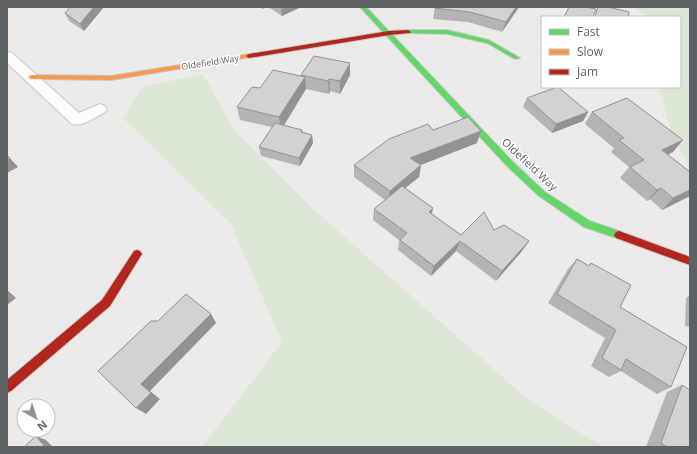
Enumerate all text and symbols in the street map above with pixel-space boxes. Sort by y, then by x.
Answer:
legend [541,16,681,88]
text: Fast [577,23,600,40]
text: Slow [577,43,604,60]
street label: Oldefield Way [180,51,240,73]
text: Jam [576,63,598,80]
street label: Oldefield Way [499,134,561,194]
north arrow [16,398,56,438]
text: N [34,418,51,435]

